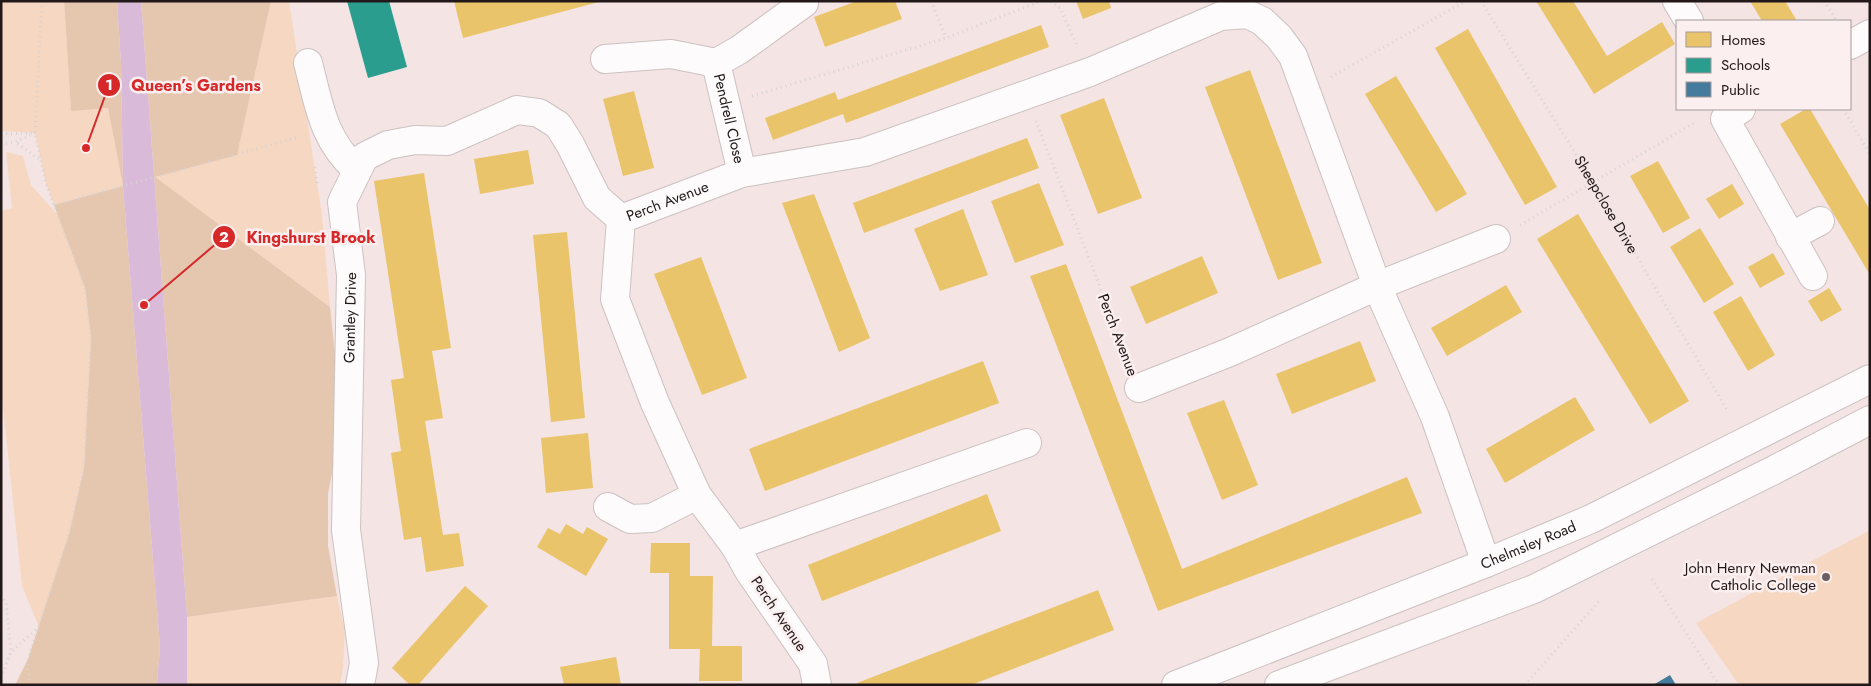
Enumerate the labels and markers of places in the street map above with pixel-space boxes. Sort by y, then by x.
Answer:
callout: Queen’s Gardens [96,70,271,101]
callout: Kingshurst Brook [212,222,386,253]
place label: John Henry Newman Catholic College [1683,557,1816,596]
marker: John Henry Newman Catholic College [1820,571,1832,583]

